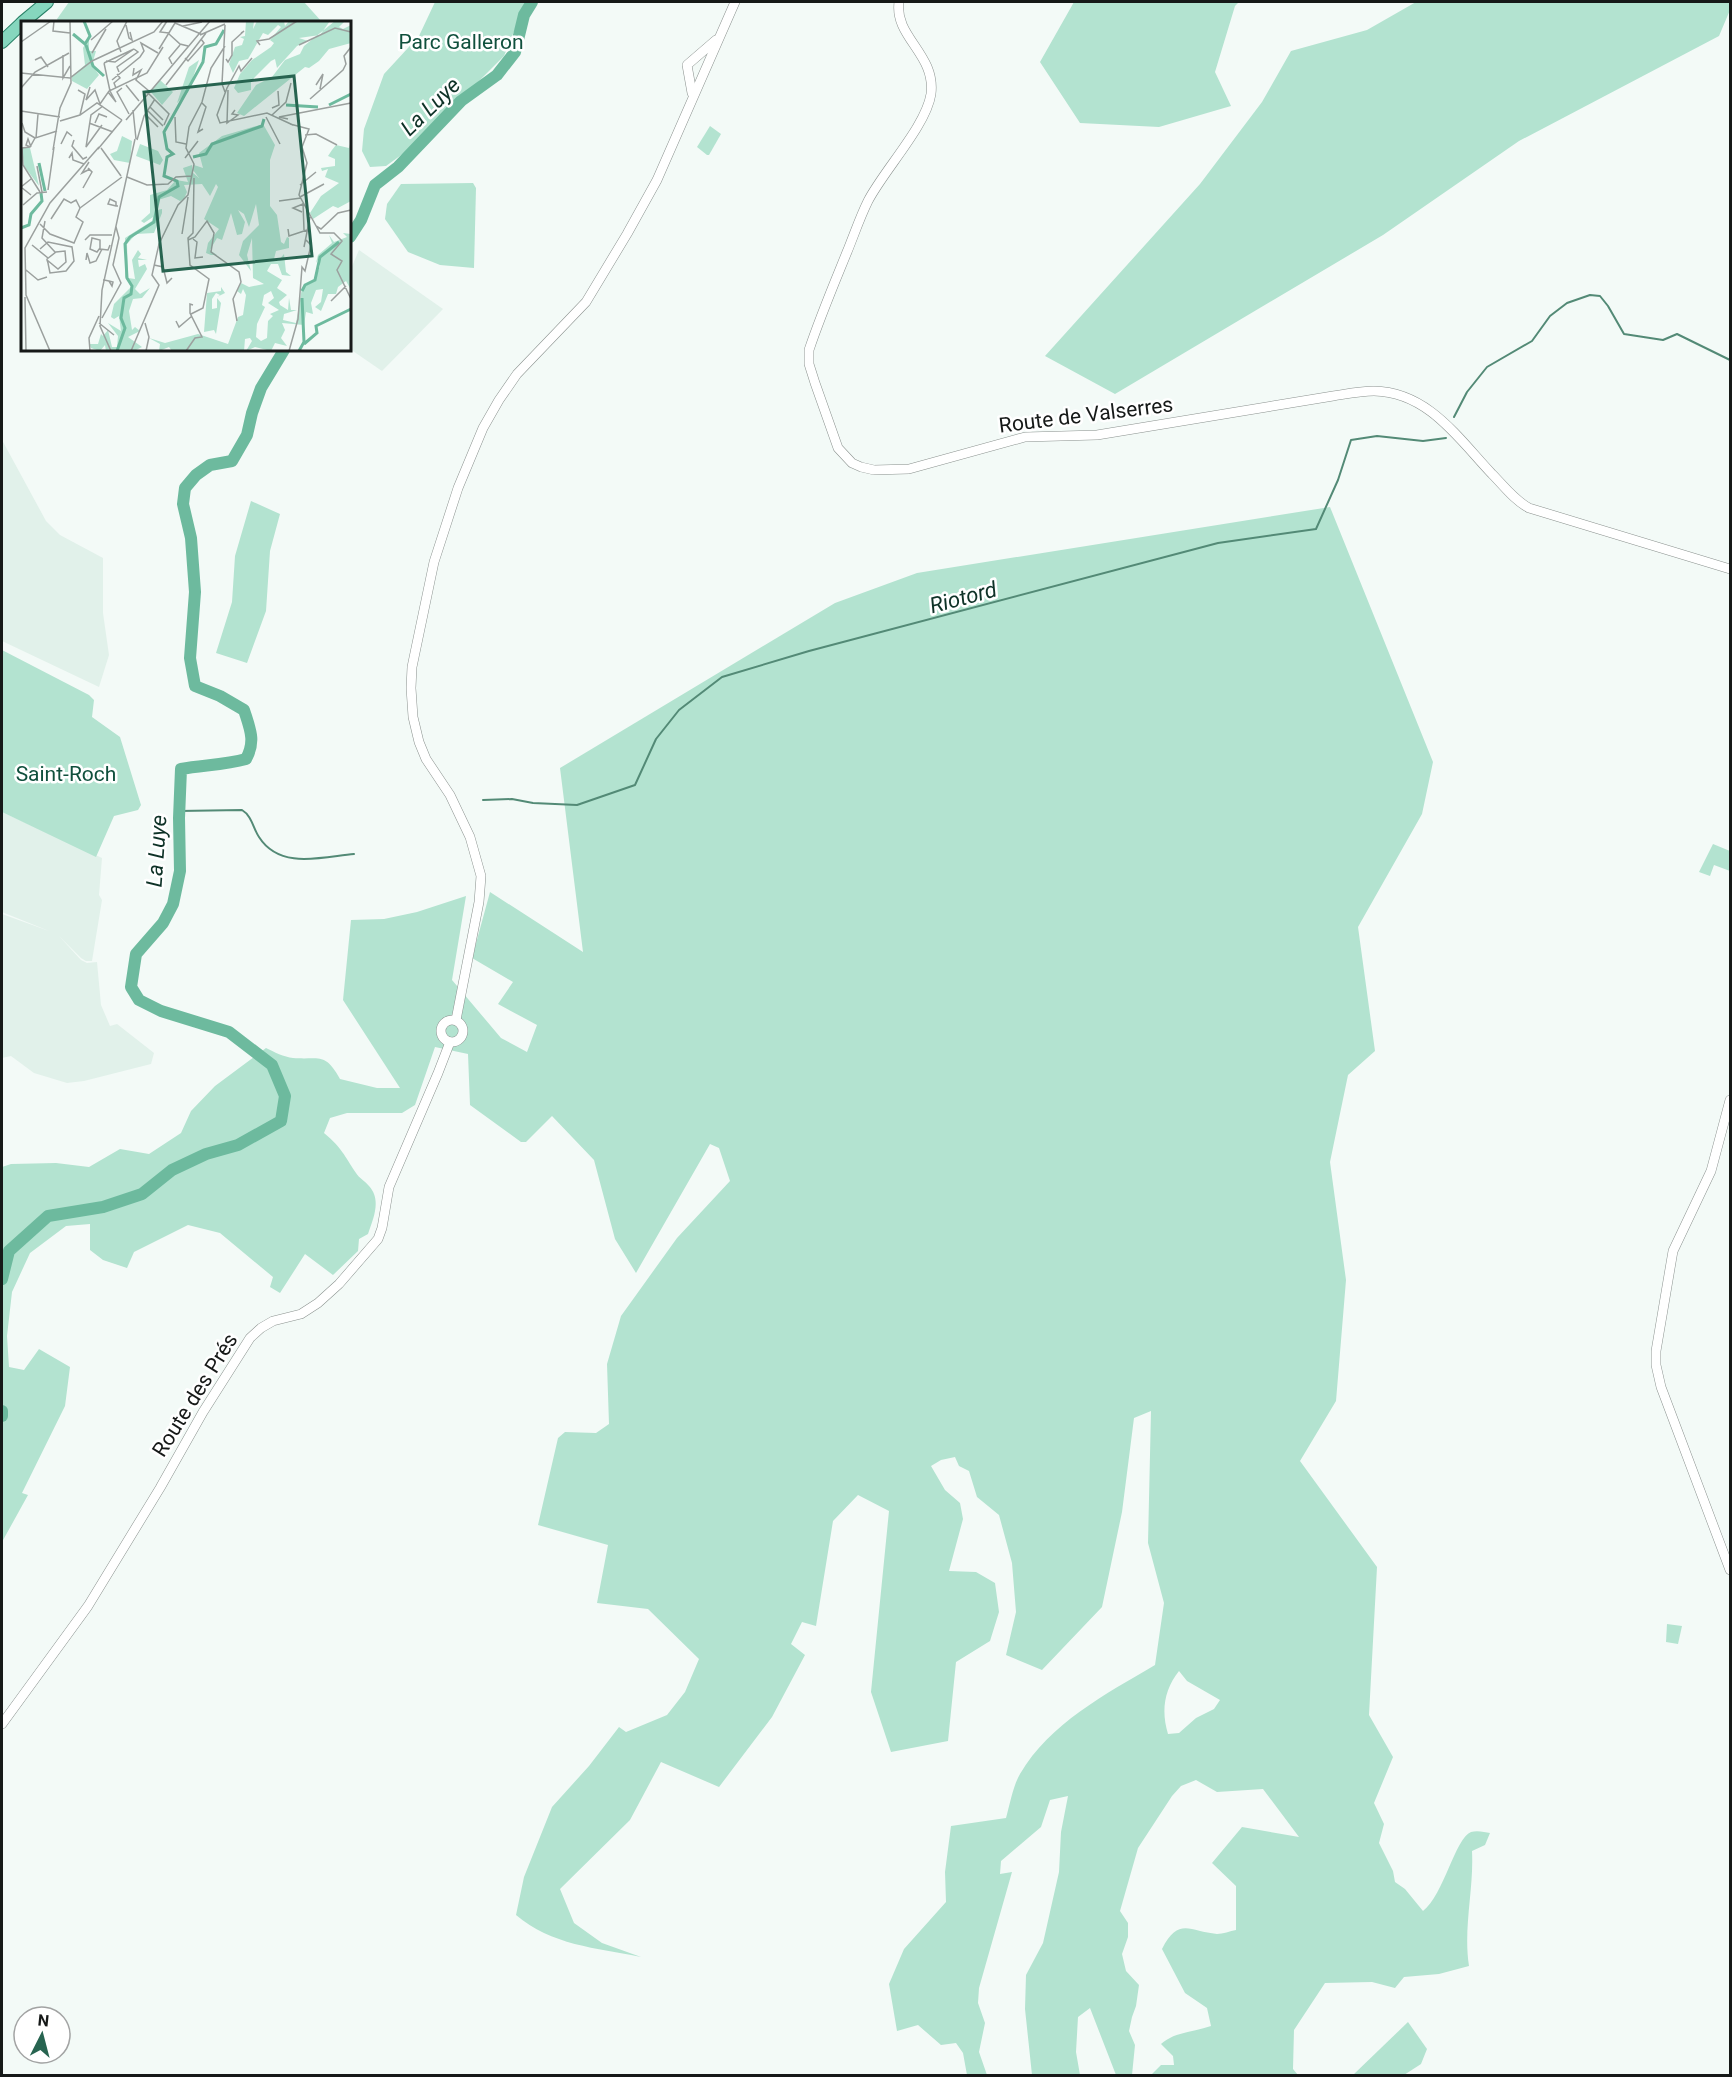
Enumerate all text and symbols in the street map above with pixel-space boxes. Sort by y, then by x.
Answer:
inset map [21,21,351,351]
park label: Parc Galleron [398,30,524,54]
water label: La Luye [396,72,465,141]
street label: Route de Valserres [998,392,1174,438]
water label: Riotord [927,576,1000,618]
park label: Saint-Roch [16,762,116,786]
water label: La Luye [141,814,171,888]
street label: Route des Prés [147,1329,243,1461]
north arrow [12,2005,72,2065]
text: N [37,2011,50,2031]

